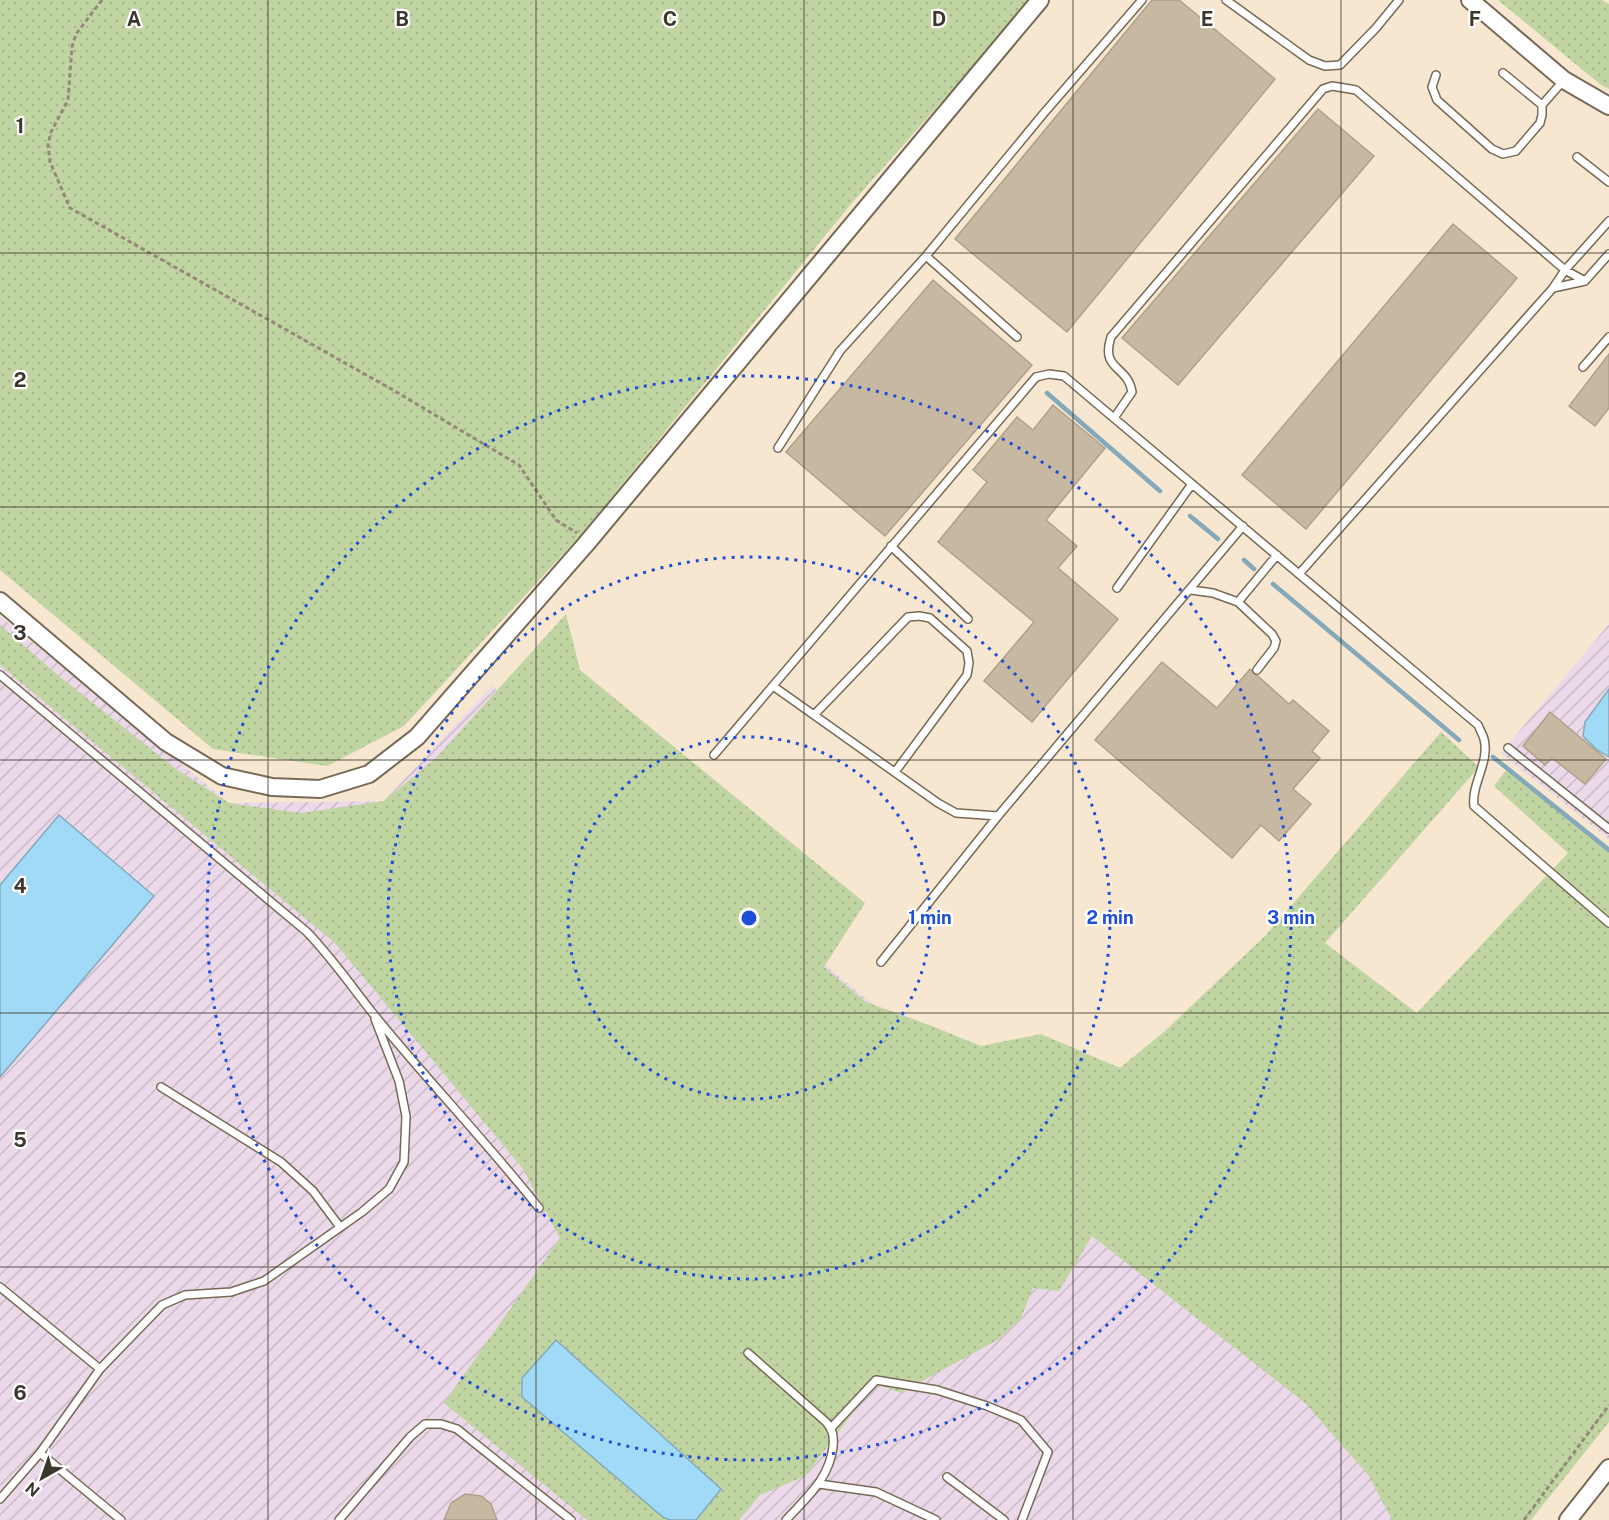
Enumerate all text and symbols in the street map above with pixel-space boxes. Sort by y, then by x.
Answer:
text: A [127,7,141,31]
text: B [395,7,409,31]
text: C [663,7,677,31]
text: D [932,7,946,31]
text: E [1201,7,1213,31]
text: F [1469,7,1481,31]
text: 1 [16,114,24,138]
text: 2 [14,368,26,392]
text: 3 [13,621,27,645]
text: 4 [13,874,27,898]
text: 1 min [908,907,952,928]
text: 2 min [1086,907,1134,928]
text: 3 min [1267,907,1315,928]
centre of rings [739,908,759,928]
text: 5 [13,1128,27,1152]
text: 6 [13,1381,27,1405]
north arrow [12,1448,72,1508]
text: N [22,1478,44,1500]

